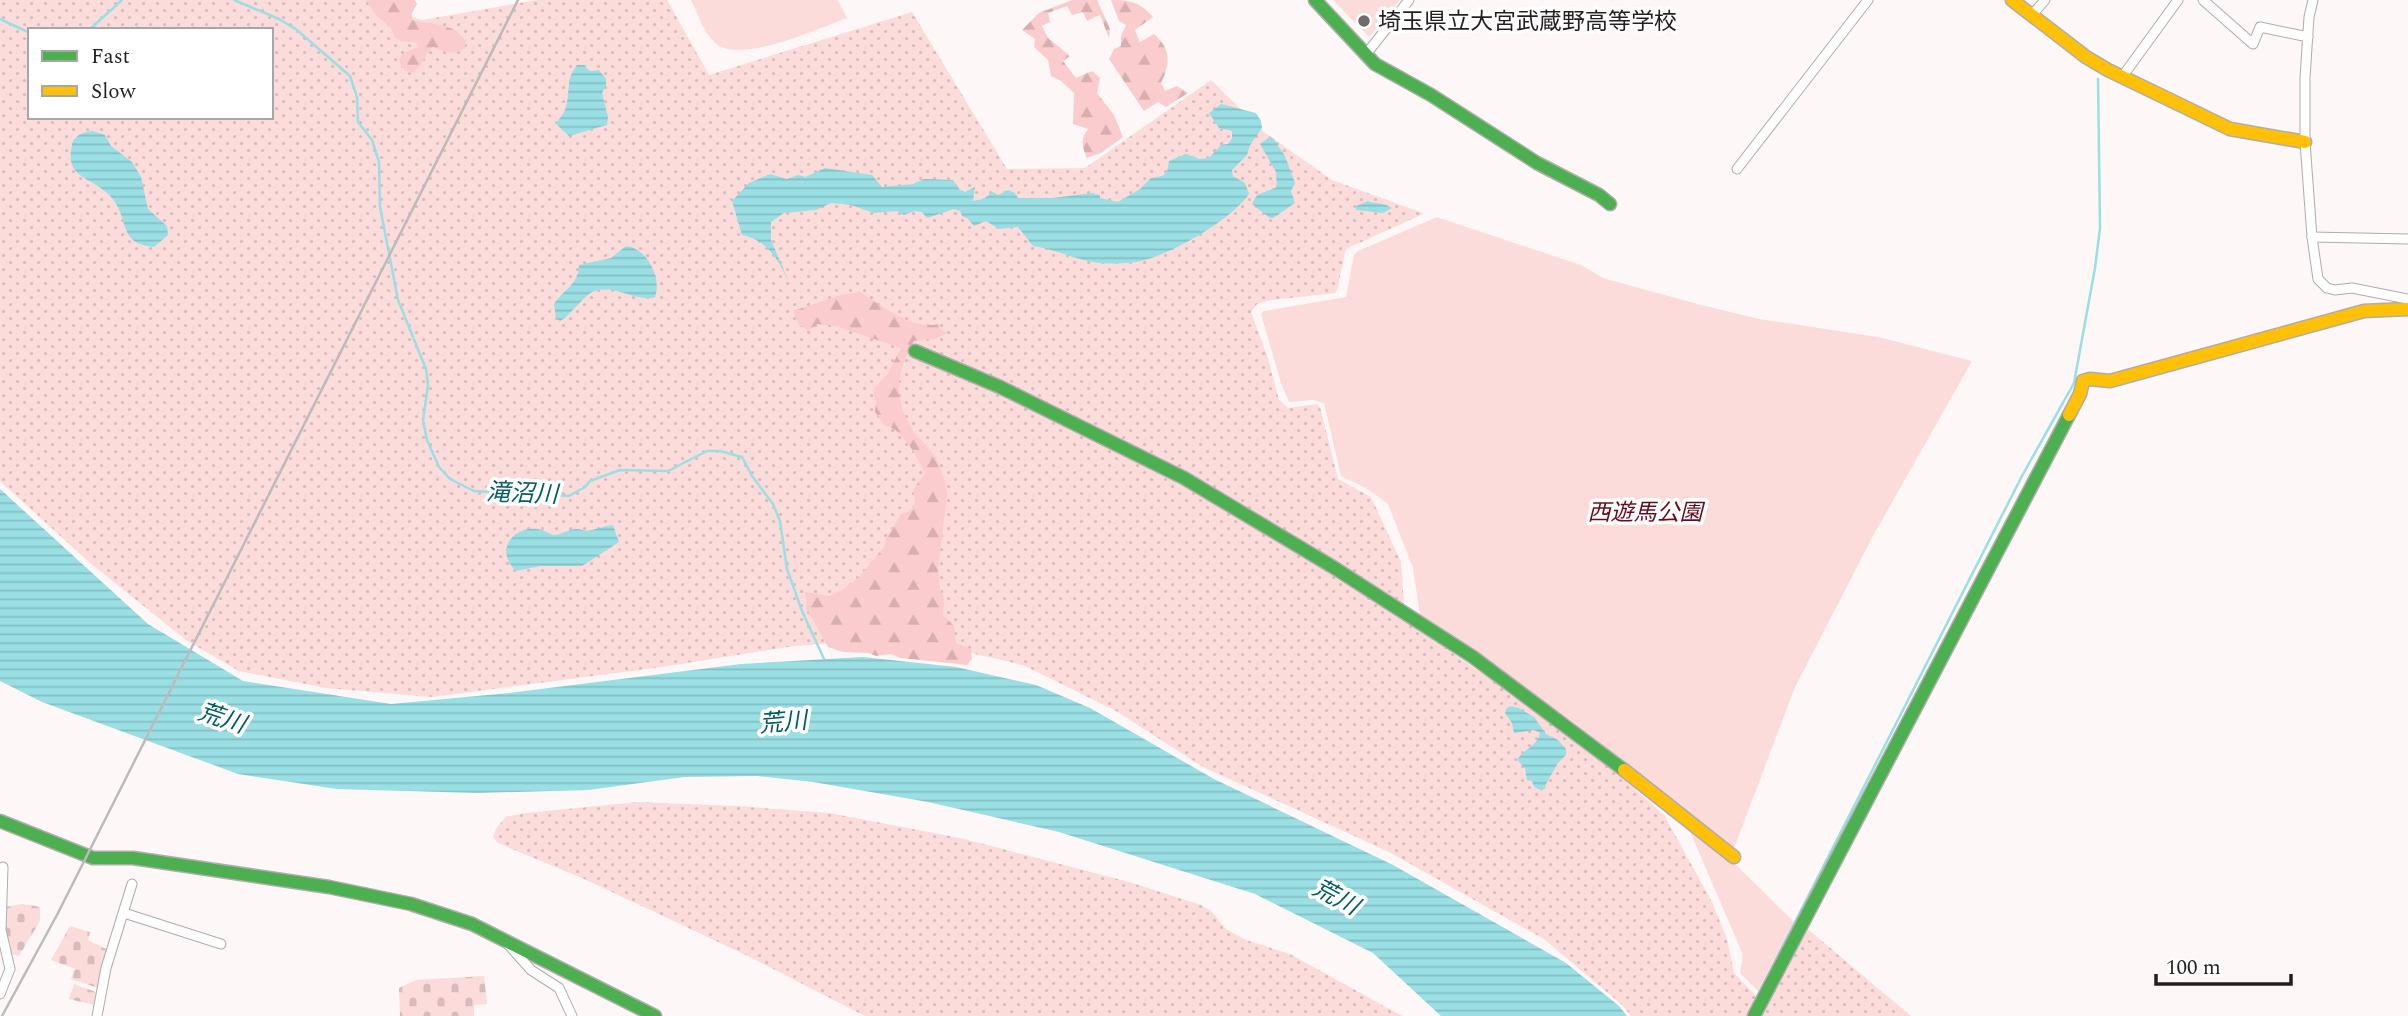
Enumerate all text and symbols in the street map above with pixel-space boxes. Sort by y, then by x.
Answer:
place label: 埼玉県立大宮武蔵野高等学校 [1378,5,1677,40]
marker: 埼玉県立大宮武蔵野高等学校 [1356,13,1372,29]
legend [28,28,273,119]
text: Fast [91,41,130,73]
text: Slow [91,76,137,108]
water label: 滝沼川 [485,475,562,513]
park label: 西遊馬公園 [1588,496,1706,531]
water label: 荒川 [193,694,253,744]
water label: 荒川 [758,703,812,743]
water label: 荒川 [1306,871,1368,926]
scale bar [2156,942,2291,986]
text: 100 m [2166,952,2221,984]

